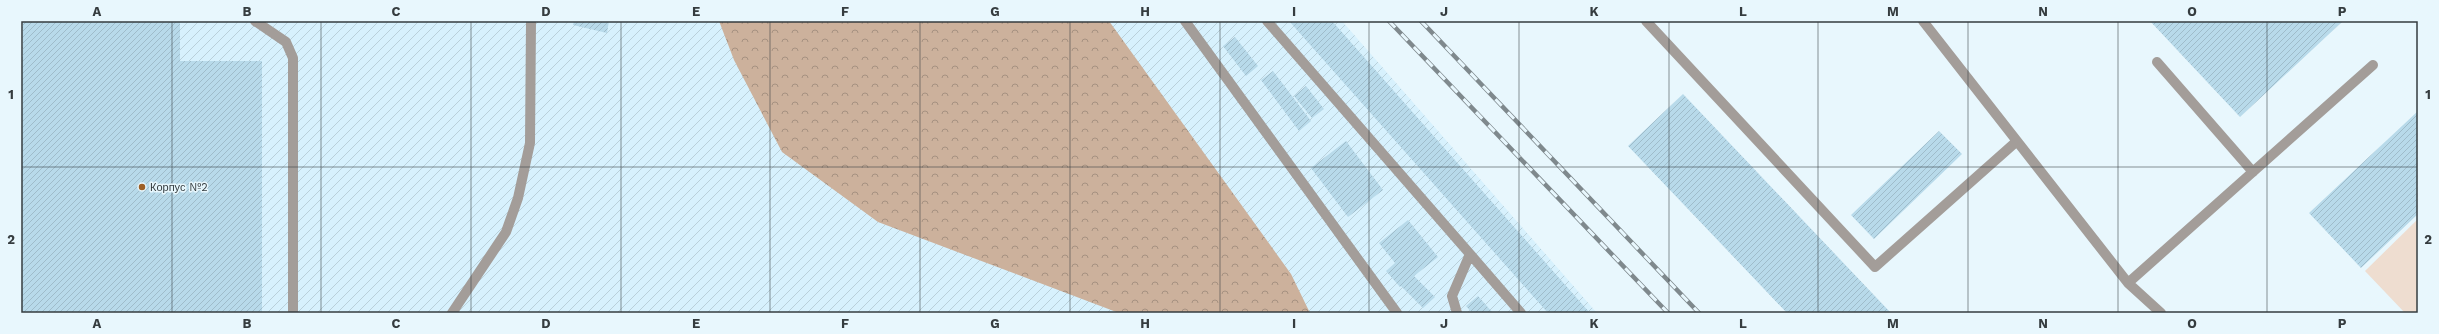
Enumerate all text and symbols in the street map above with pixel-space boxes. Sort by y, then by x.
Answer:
text: A [93,4,102,19]
text: B [243,4,252,19]
text: C [392,4,401,19]
text: D [541,4,551,19]
text: E [692,4,700,19]
text: F [841,4,849,19]
text: G [990,4,1000,19]
text: H [1140,4,1150,19]
text: I [1292,4,1296,19]
text: J [1440,4,1448,19]
text: K [1589,4,1599,19]
text: L [1739,4,1747,19]
text: M [1887,4,1899,19]
text: N [2038,4,2048,19]
text: O [2187,4,2197,19]
text: P [2338,4,2347,19]
text: 1 [8,87,14,102]
text: 1 [2425,87,2431,102]
place label: Корпус №2 [150,181,208,194]
marker: Корпус №2 [137,182,147,192]
text: 2 [7,232,15,247]
text: 2 [2424,232,2432,247]
text: A [93,316,102,331]
text: B [243,316,252,331]
text: C [392,316,401,331]
text: D [541,316,551,331]
text: E [692,316,700,331]
text: F [841,316,849,331]
text: G [990,316,1000,331]
text: H [1140,316,1150,331]
text: I [1292,316,1296,331]
text: J [1440,316,1448,331]
text: K [1589,316,1599,331]
text: L [1739,316,1747,331]
text: M [1887,316,1899,331]
text: N [2038,316,2048,331]
text: O [2187,316,2197,331]
text: P [2338,316,2347,331]

